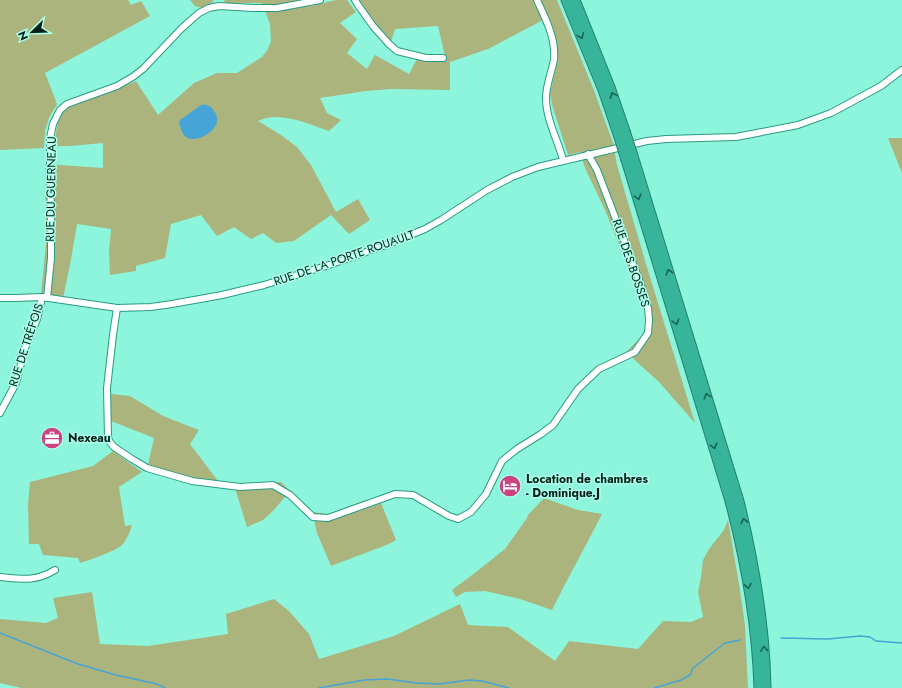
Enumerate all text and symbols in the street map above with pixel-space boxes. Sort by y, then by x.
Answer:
north arrow [12,12,52,52]
text: N [14,29,32,43]
one-way arrow [576,33,584,40]
one-way arrow [609,91,617,98]
street label: RUE DU GUERNEAU [41,136,61,242]
one-way arrow [633,194,642,201]
street label: RUE DES BOSSES [608,217,655,310]
street label: RUE DE LA PORTE ROUAULT [271,225,417,291]
one-way arrow [665,269,674,276]
street label: RUE DE TRÉFOIS [4,301,48,389]
one-way arrow [671,318,680,325]
one-way arrow [703,393,712,400]
office icon: Nexeau [39,425,65,451]
place label: Nexeau [68,429,111,447]
one-way arrow [709,442,718,449]
place label: Location de chambres - Dominique.J [526,470,648,502]
hotel icon: Location de chambres - Dominique.J [497,473,523,499]
one-way arrow [740,518,748,524]
one-way arrow [743,583,752,589]
one-way arrow [760,646,769,652]

